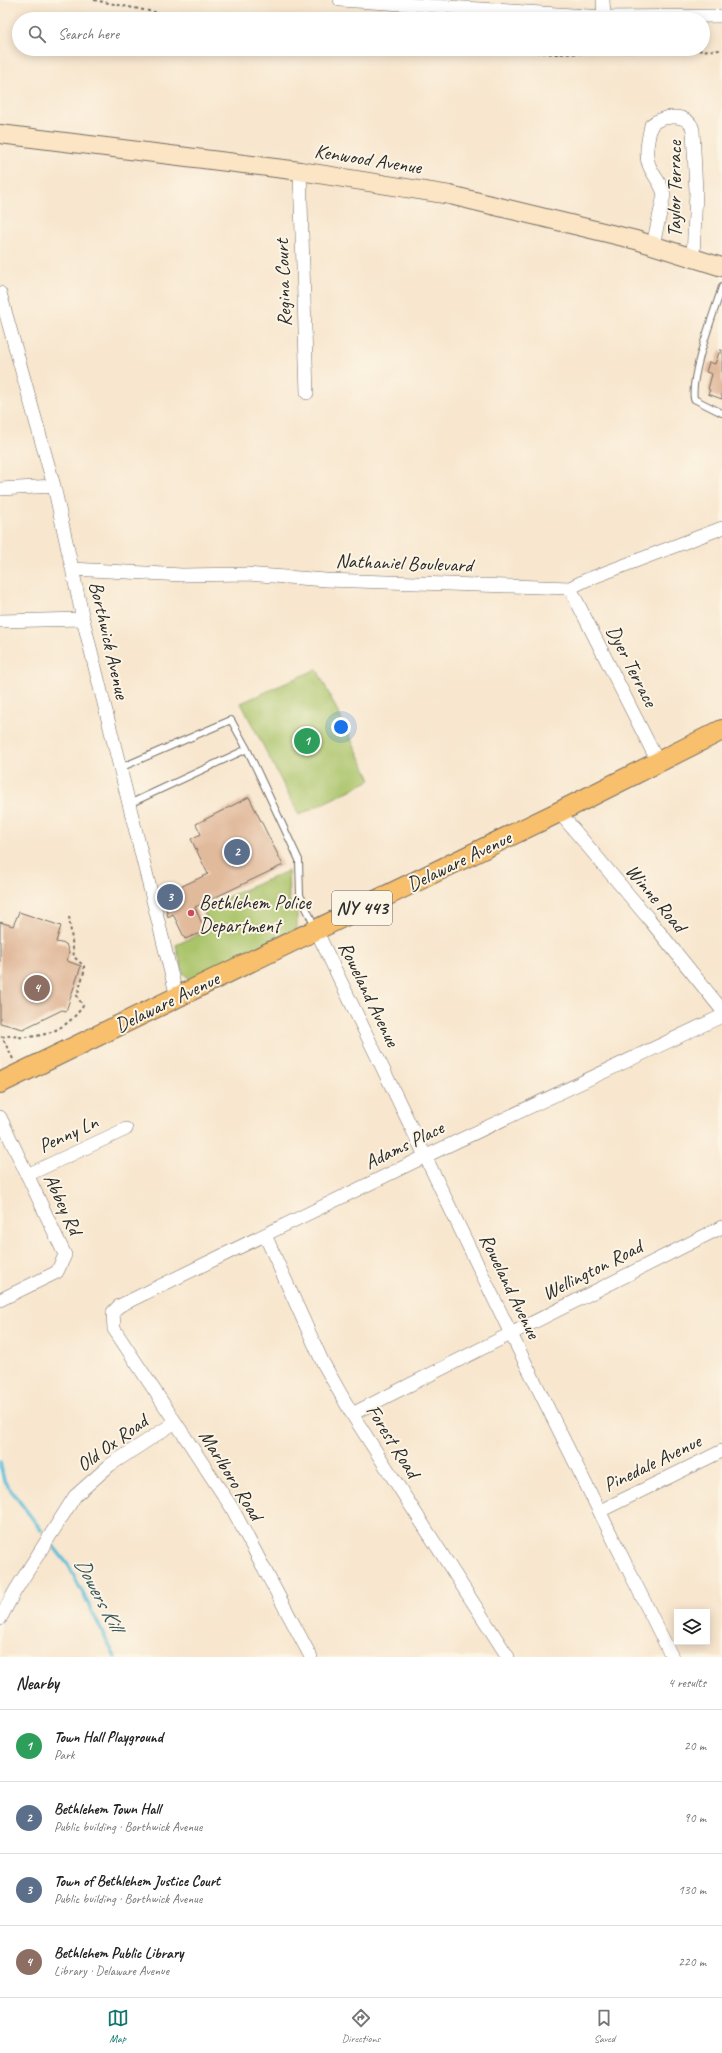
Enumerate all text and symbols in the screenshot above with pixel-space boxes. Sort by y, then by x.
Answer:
search box [12,12,710,56]
icon: search [26,23,48,45]
text: Search here [58,25,119,44]
street label: Kenwood Avenue [313,138,425,180]
street label: Taylor Terrace [662,139,687,237]
street label: Regina Court [269,236,297,327]
street label: Nathaniel Boulevard [335,548,476,578]
street label: Borthwick Avenue [83,579,135,703]
street label: Dyer Terrace [601,621,664,712]
your location [331,717,351,737]
pin: 1 [294,726,320,756]
street label: Delaware Avenue [403,824,517,897]
pin: 2 [224,837,250,867]
street label: Winne Road [620,859,694,940]
pin: 3 [157,882,183,912]
place label: Bethlehem Police Department [199,890,312,938]
road number: NY 443 [332,891,392,925]
marker: Bethlehem Police Department [186,908,196,918]
street label: Roweland Avenue [333,937,406,1052]
street label: Delaware Avenue [111,965,225,1038]
pin: 4 [24,973,50,1003]
street label: Penny Ln [34,1109,103,1159]
street label: Adams Place [360,1114,449,1175]
street label: Abbey Rd [38,1170,89,1241]
street label: Roweland Avenue [474,1229,547,1344]
street label: Wellington Road [538,1233,649,1306]
street label: Forest Road [361,1400,427,1485]
street label: Old Ox Road [72,1407,155,1477]
street label: Marlboro Road [193,1425,270,1528]
street label: Pinedale Avenue [599,1428,706,1497]
water label: Dowers Kill [69,1553,132,1640]
map controls [674,1609,710,1645]
button: layers [674,1609,710,1645]
text: Nearby [16,1673,59,1694]
text: 4 results [668,1675,706,1691]
text: Town Hall Playground [54,1728,163,1747]
text: 1 [26,1738,32,1754]
text: 20 m [684,1738,706,1754]
text: Park [54,1747,75,1763]
text: Bethlehem Town Hall [54,1800,161,1819]
text: 2 [26,1810,32,1826]
text: 90 m [684,1810,706,1826]
text: Public building · Borthwick Avenue [54,1819,202,1835]
text: Town of Bethlehem Justice Court [54,1872,220,1891]
text: 3 [26,1882,32,1898]
text: 130 m [678,1882,706,1898]
text: Public building · Borthwick Avenue [54,1891,202,1907]
text: Bethlehem Public Library [54,1944,183,1963]
text: 4 [26,1954,32,1970]
text: 220 m [678,1954,706,1970]
text: Library · Delaware Avenue [54,1963,169,1979]
tab: Map [107,2007,129,2045]
tab: Directions [342,2007,380,2045]
tab: Saved [593,2007,615,2045]

